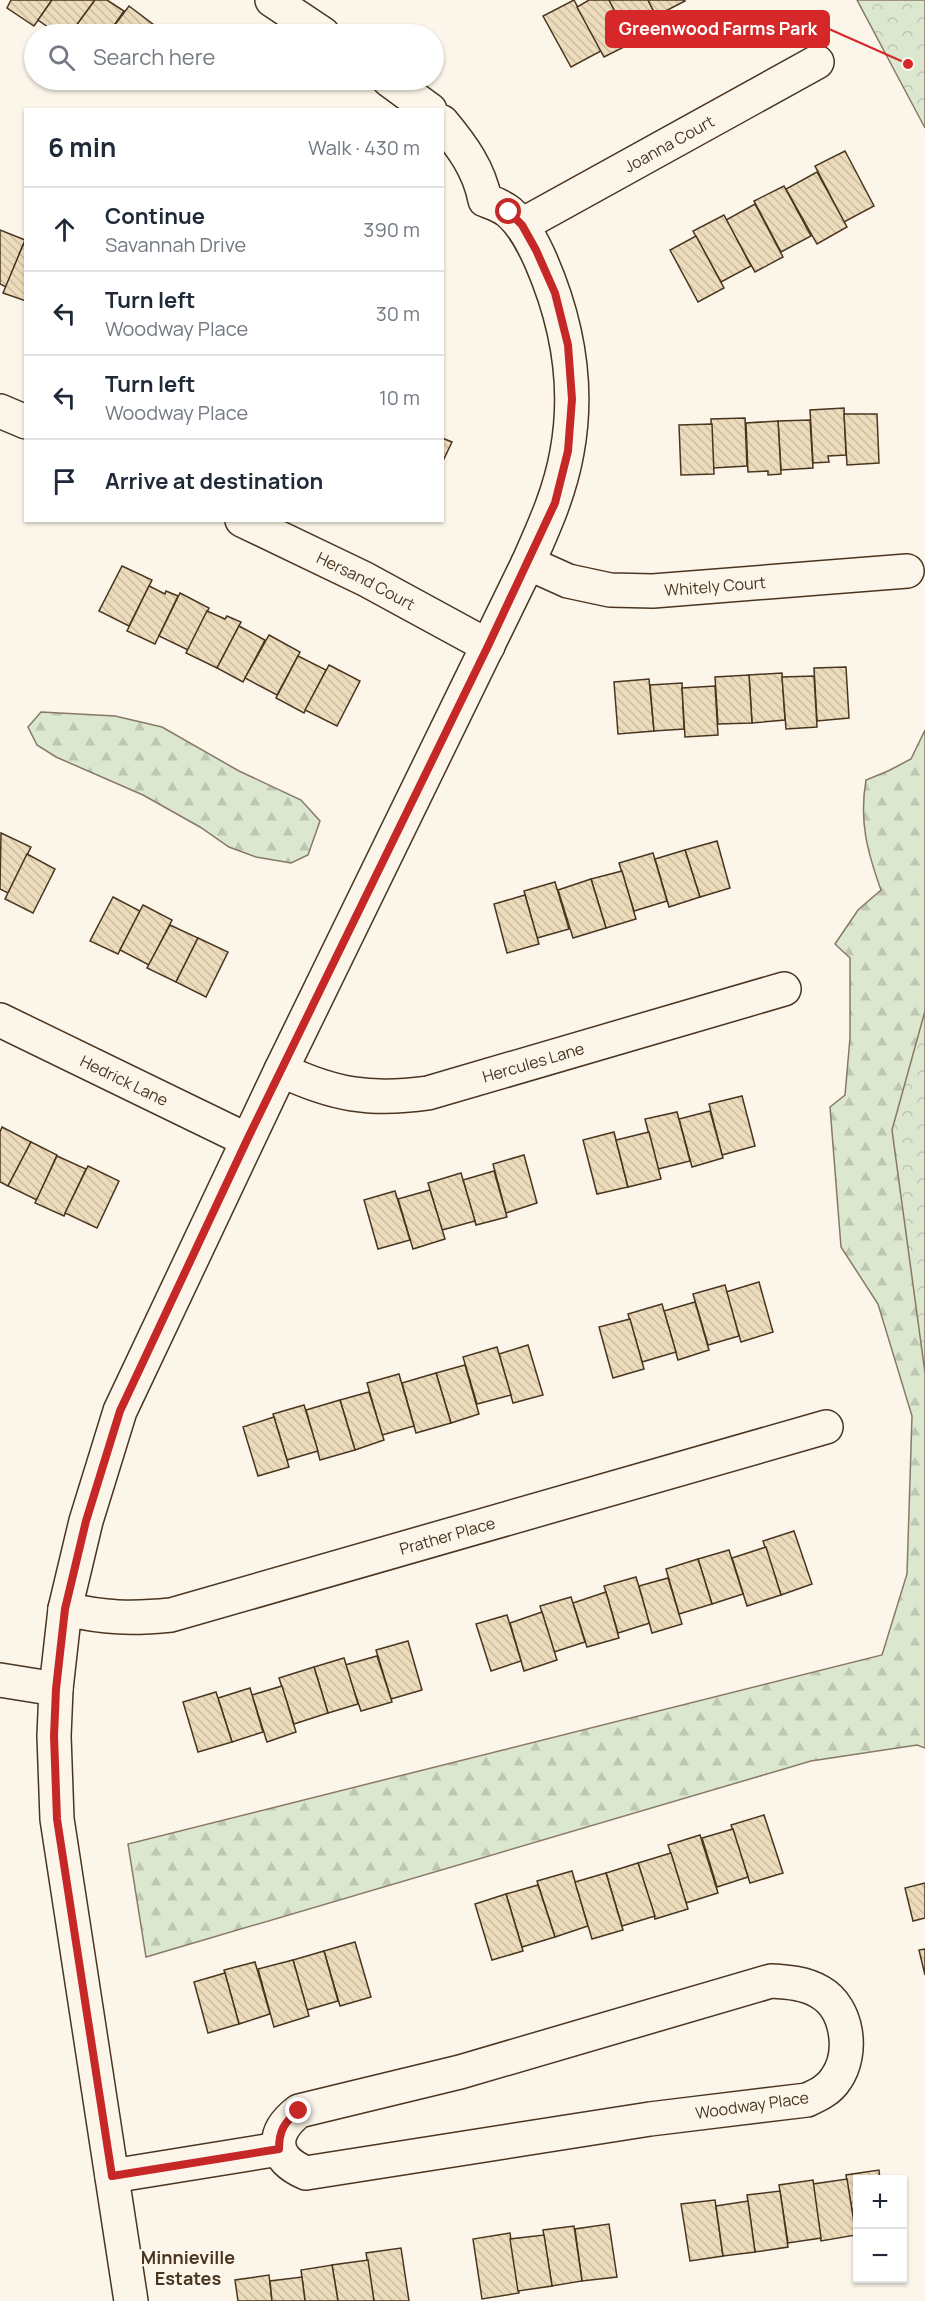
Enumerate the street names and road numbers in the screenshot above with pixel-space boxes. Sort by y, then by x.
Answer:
street label: Joanna Court [620,110,718,177]
street label: Hersand Court [313,546,419,615]
street label: Whitely Court [663,571,767,601]
street label: Hercules Lane [480,1037,587,1088]
street label: Hedrick Lane [77,1050,172,1111]
street label: Prather Place [397,1512,498,1560]
street label: Woodway Place [694,2086,810,2124]

